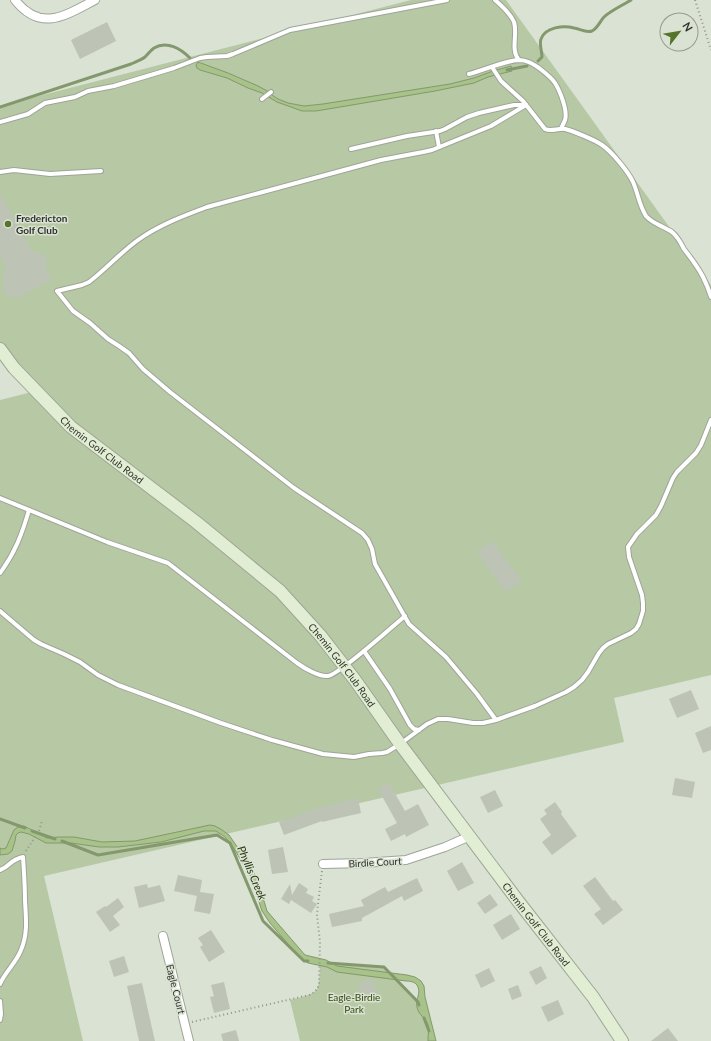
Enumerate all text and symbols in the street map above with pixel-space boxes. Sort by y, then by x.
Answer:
north arrow [659,12,699,52]
text: N [680,20,696,34]
place label: Fredericton Golf Club [16,212,68,236]
marker: Fredericton Golf Club [3,219,13,229]
street label: Chemin Golf Club Road [58,414,146,486]
street label: Chemin Golf Club Road [306,621,378,709]
water label: Phyllis Creek [235,844,270,903]
street label: Birdie Court [348,855,402,869]
street label: Chemin Golf Club Road [500,880,572,968]
street label: Eagle Court [164,963,188,1016]
park label: Eagle-Birdie Park [328,991,380,1015]

